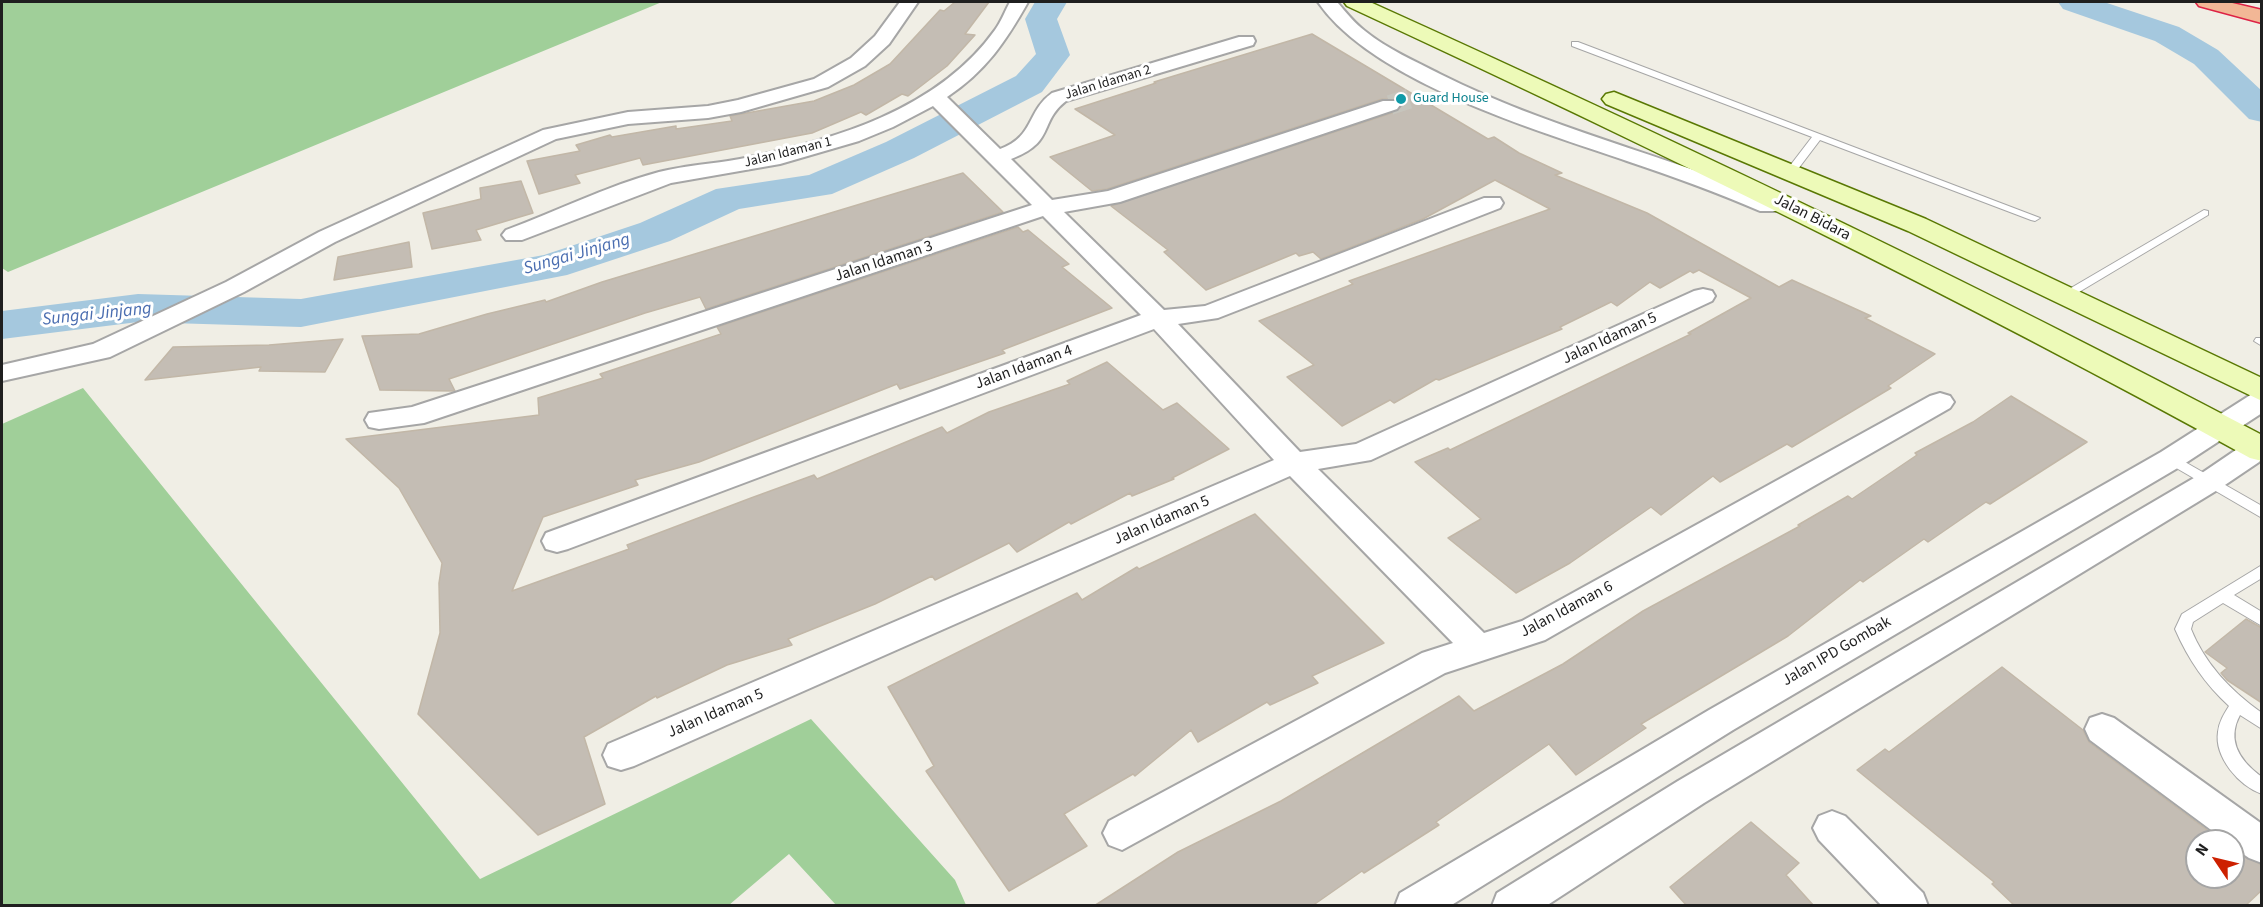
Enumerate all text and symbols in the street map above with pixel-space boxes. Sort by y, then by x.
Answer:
street label: Jalan Idaman 2 [1063,62,1153,104]
place label: Guard House [1413,91,1489,107]
marker: Guard House [1394,92,1408,106]
street label: Jalan Idaman 1 [743,134,833,172]
street label: Jalan Bidara [1771,191,1853,245]
water label: Sungai Jinjang [521,229,633,281]
street label: Jalan Idaman 3 [832,237,936,287]
water label: Sungai Jinjang [41,299,153,331]
street label: Jalan Idaman 5 [1560,309,1660,369]
street label: Jalan Idaman 4 [973,342,1075,394]
street label: Jalan Idaman 5 [1111,492,1213,550]
street label: Jalan Idaman 6 [1517,578,1617,642]
street label: Jalan IPD Gombak [1779,613,1895,691]
street label: Jalan Idaman 5 [665,685,767,743]
north arrow [2185,829,2245,889]
text: N [2190,839,2214,860]

